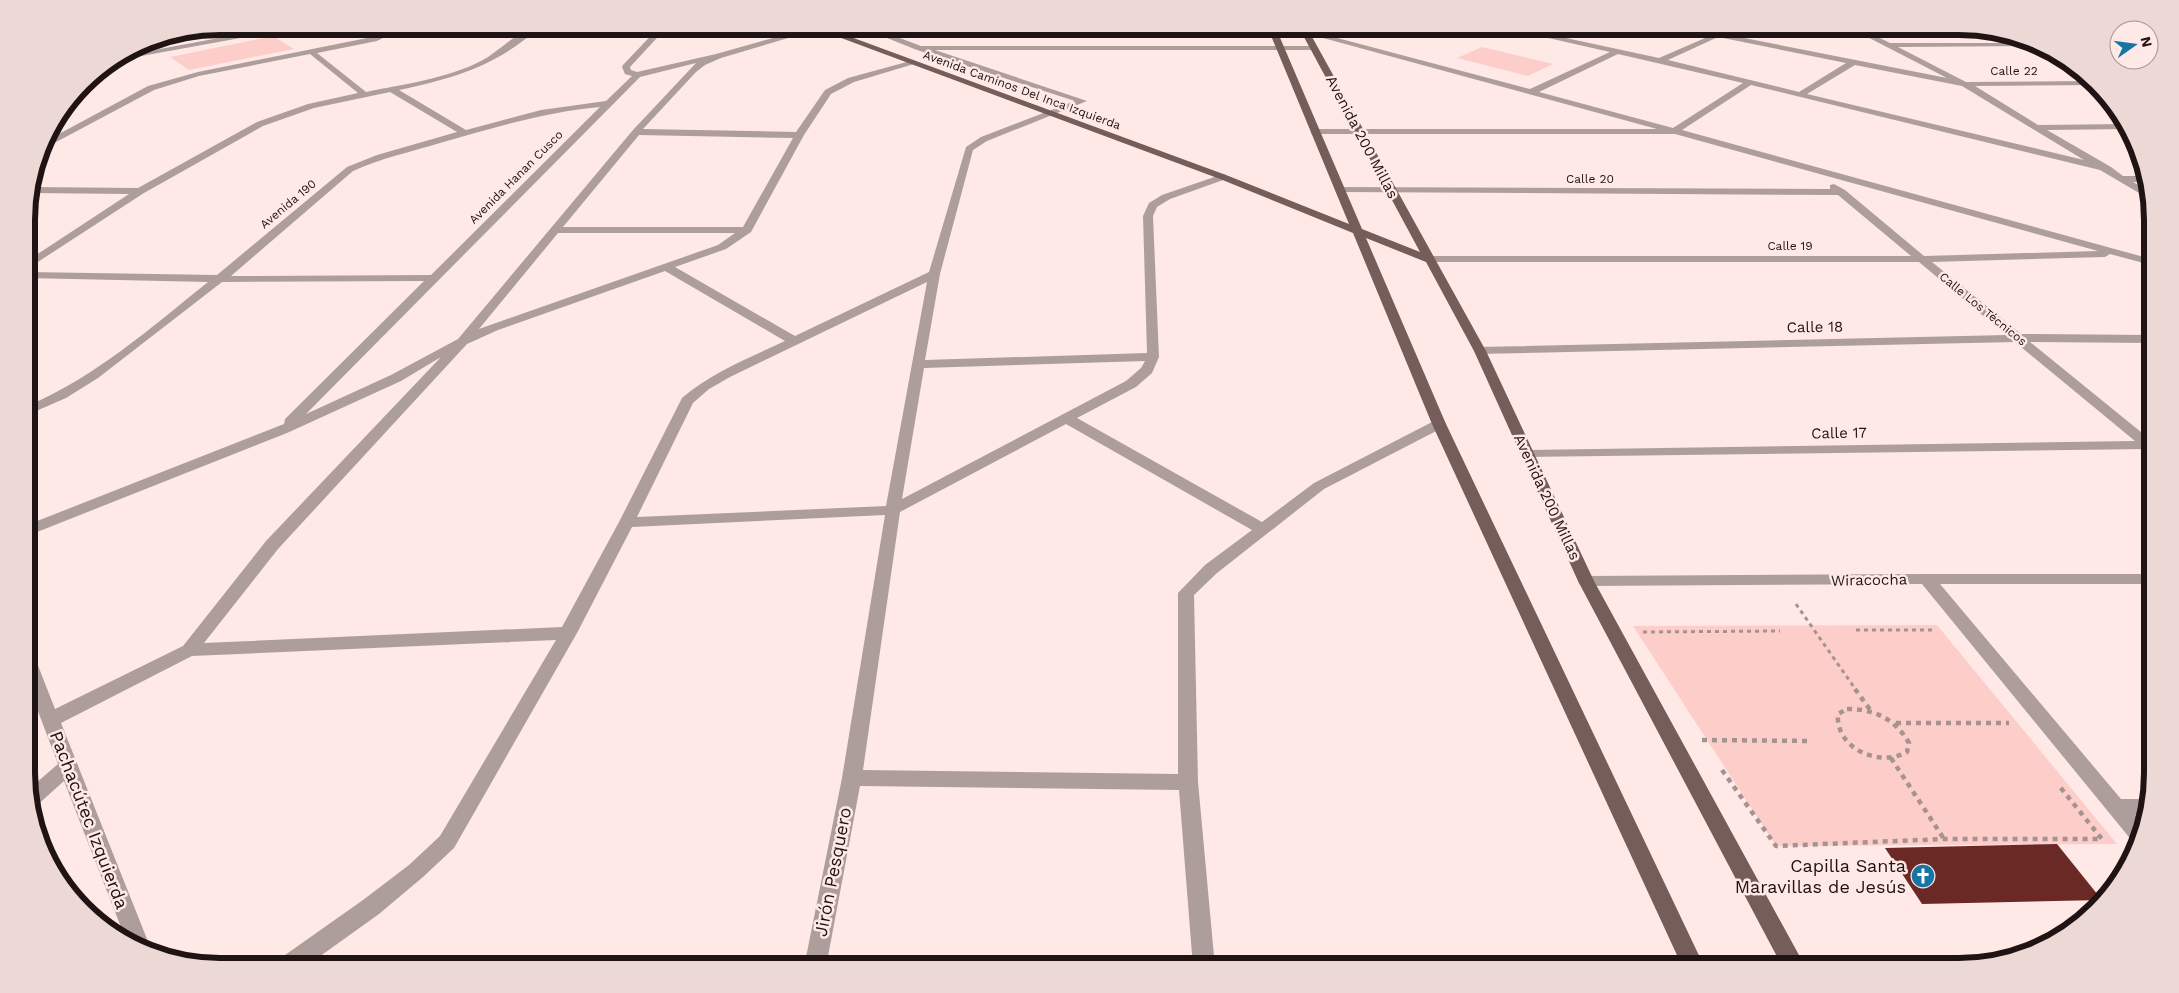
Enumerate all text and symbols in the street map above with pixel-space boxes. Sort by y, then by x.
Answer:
north arrow [2109,20,2159,70]
text: N [2138,35,2156,49]
street label: Avenida Caminos Del Inca Izquierda [921,48,1123,132]
street label: Calle 22 [1990,64,2038,78]
street label: Avenida 200 Millas [1322,72,1402,202]
street label: Avenida Hanan Cusco [466,127,566,227]
street label: Calle 20 [1566,172,1614,186]
street label: Avenida 190 [257,177,319,231]
street label: Calle 19 [1767,239,1813,253]
street label: Calle Los Técnicos [1937,270,2029,348]
street label: Calle 18 [1787,318,1843,336]
street label: Calle 17 [1811,424,1867,442]
street label: Avenida 200 Millas [1510,431,1584,563]
street label: Wiracocha [1831,570,1908,590]
street label: Pachacútec Izquierda [46,728,133,912]
street label: Jirón Pesquero [810,805,855,938]
place label: Capilla Santa Maravillas de Jesús [1735,855,1906,897]
church icon: Capilla Santa Maravillas de Jesús [1910,863,1936,889]

